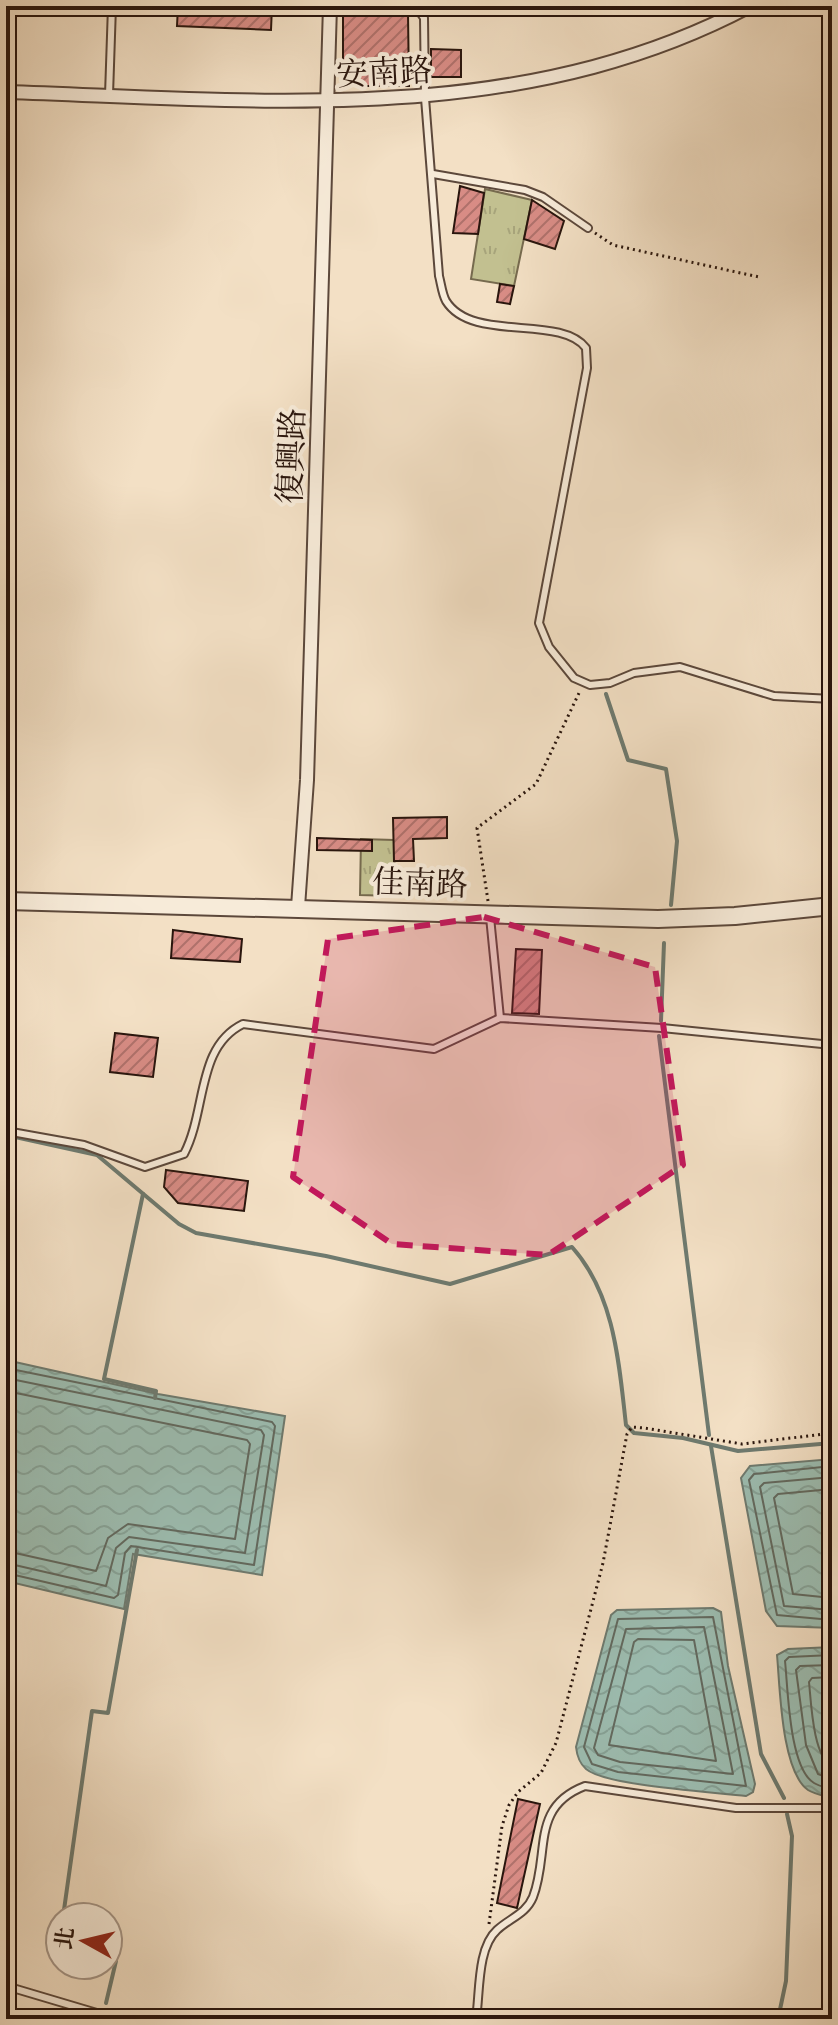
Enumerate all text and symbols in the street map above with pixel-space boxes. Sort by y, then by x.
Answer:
street label: 安南路 [335,49,433,95]
street label: 復興路 [268,407,314,505]
street label: 佳南路 [371,860,469,906]
north arrow [44,1901,124,1981]
text: 北 [49,1925,81,1951]

